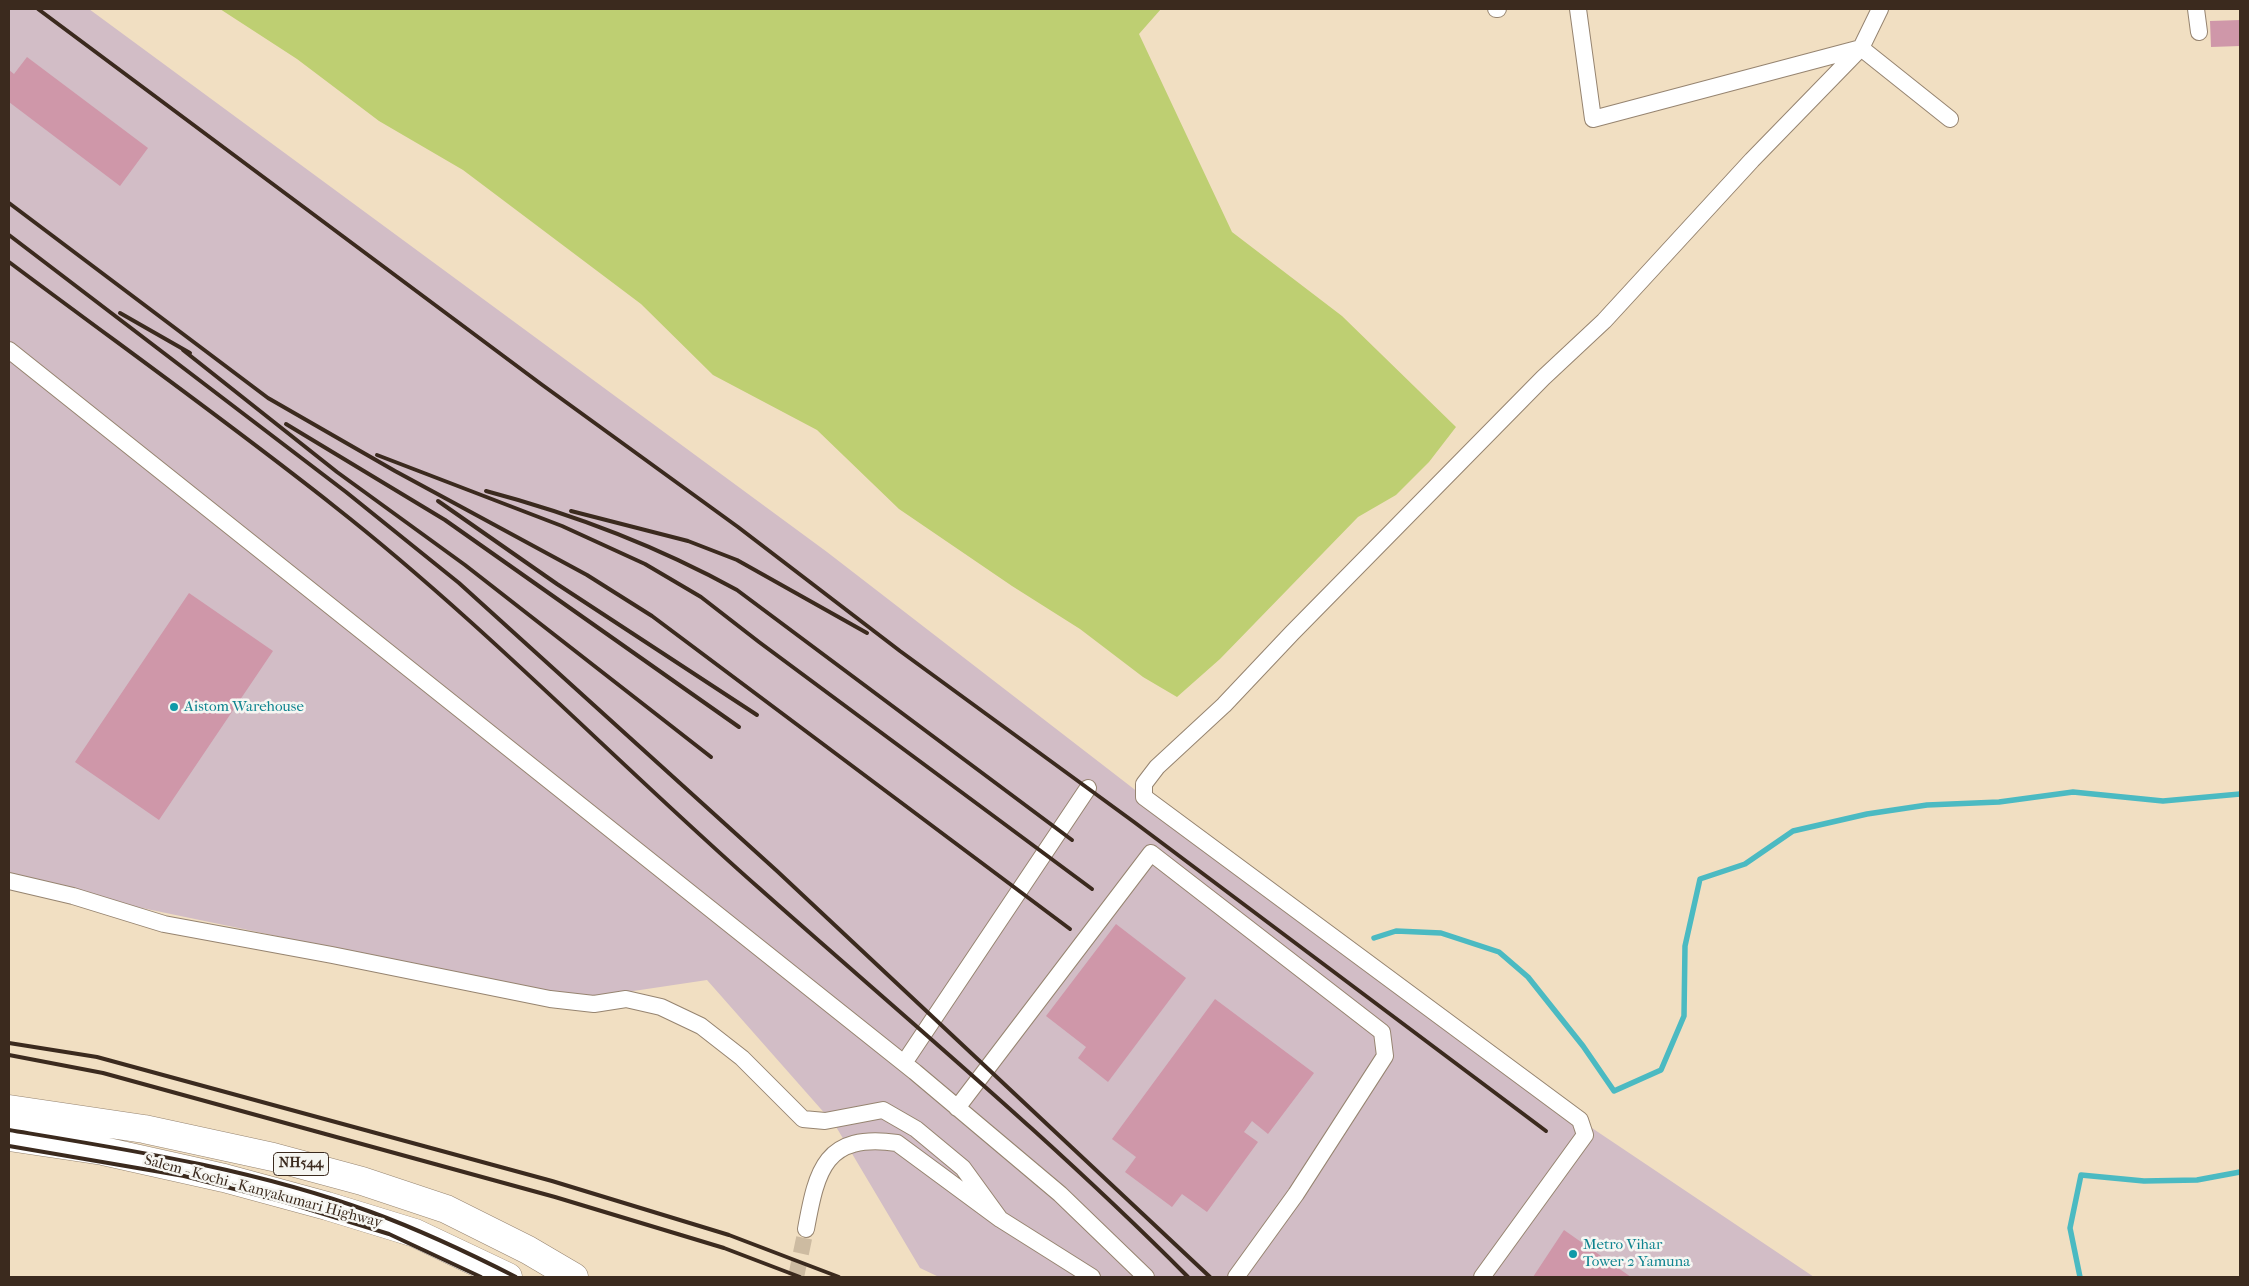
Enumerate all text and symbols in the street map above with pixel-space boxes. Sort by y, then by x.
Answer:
place label: Aistom Warehouse [184,698,304,716]
marker: Aistom Warehouse [168,701,180,713]
street label: Salem - Kochi - Kanyakumari Highway [142,1152,384,1232]
road number: NH544 [274,1152,328,1176]
place label: Metro Vihar Tower 2 Yamuna [1583,1236,1690,1271]
marker: Metro Vihar Tower 2 Yamuna [1567,1248,1579,1260]

